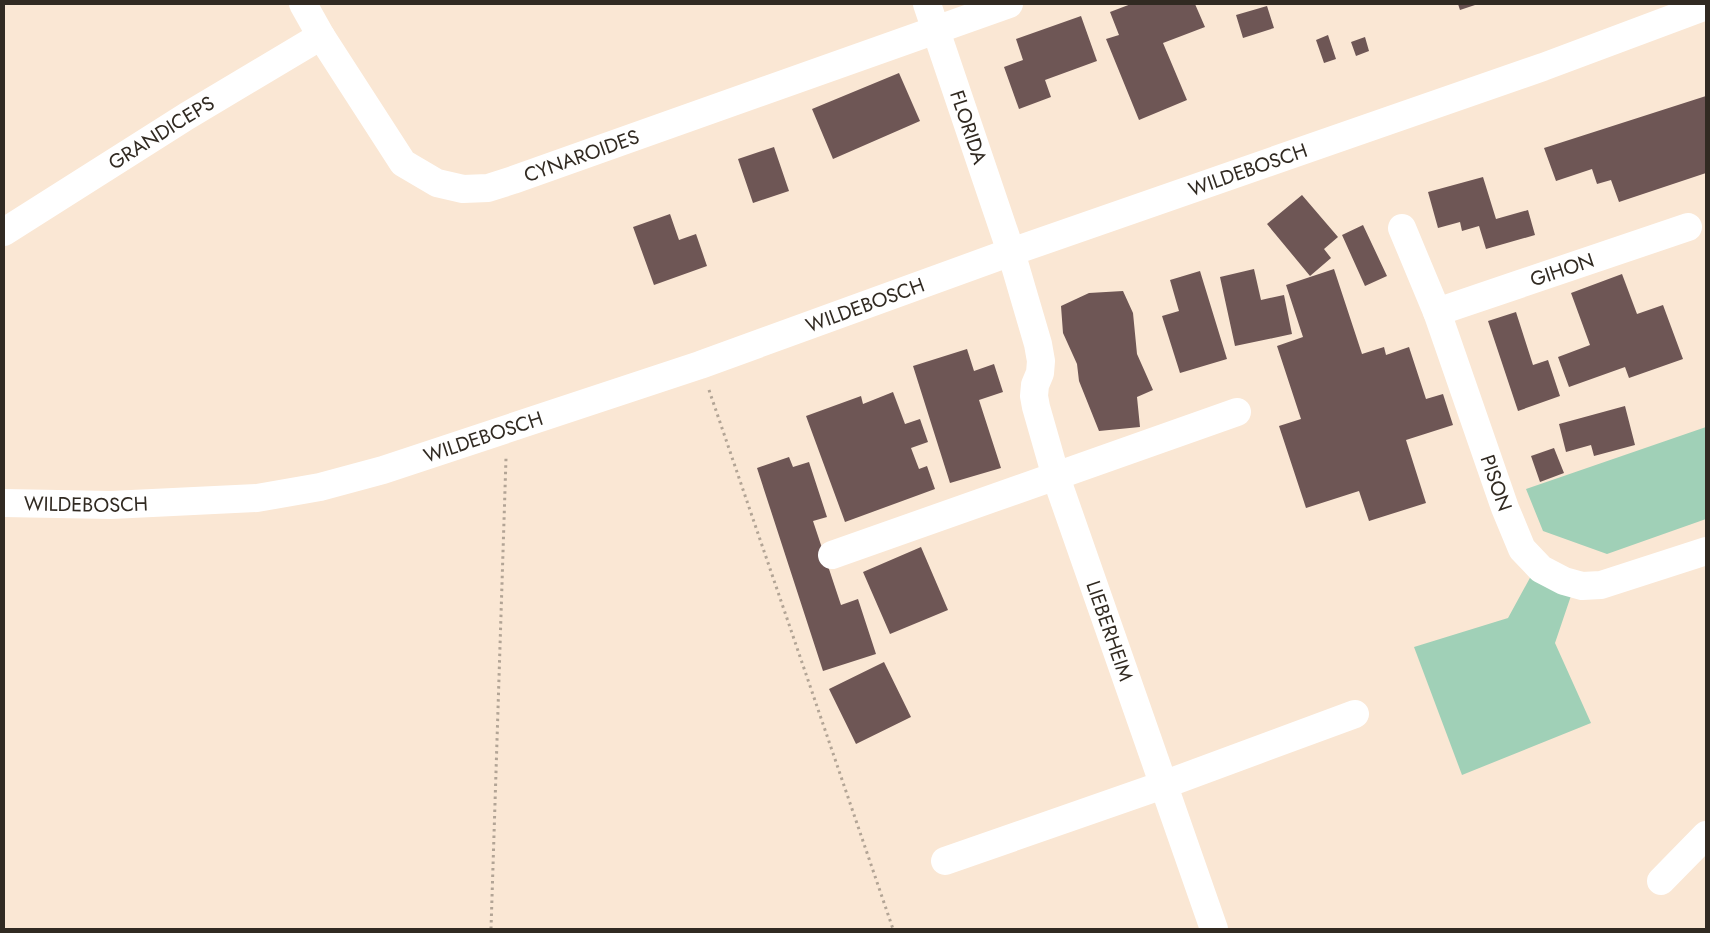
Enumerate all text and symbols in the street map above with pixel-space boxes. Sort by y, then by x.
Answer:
street label: FLORIDA [943,86,995,169]
street label: GRANDICEPS [102,88,220,177]
street label: CYNAROIDES [520,122,643,190]
street label: WILDEBOSCH [1184,136,1311,204]
street label: GIHON [1526,245,1598,294]
street label: WILDEBOSCH [802,270,928,340]
street label: WILDEBOSCH [420,403,547,470]
street label: PISON [1473,451,1520,515]
street label: WILDEBOSCH [24,489,149,520]
street label: LIEBERHEIM [1079,577,1141,685]

